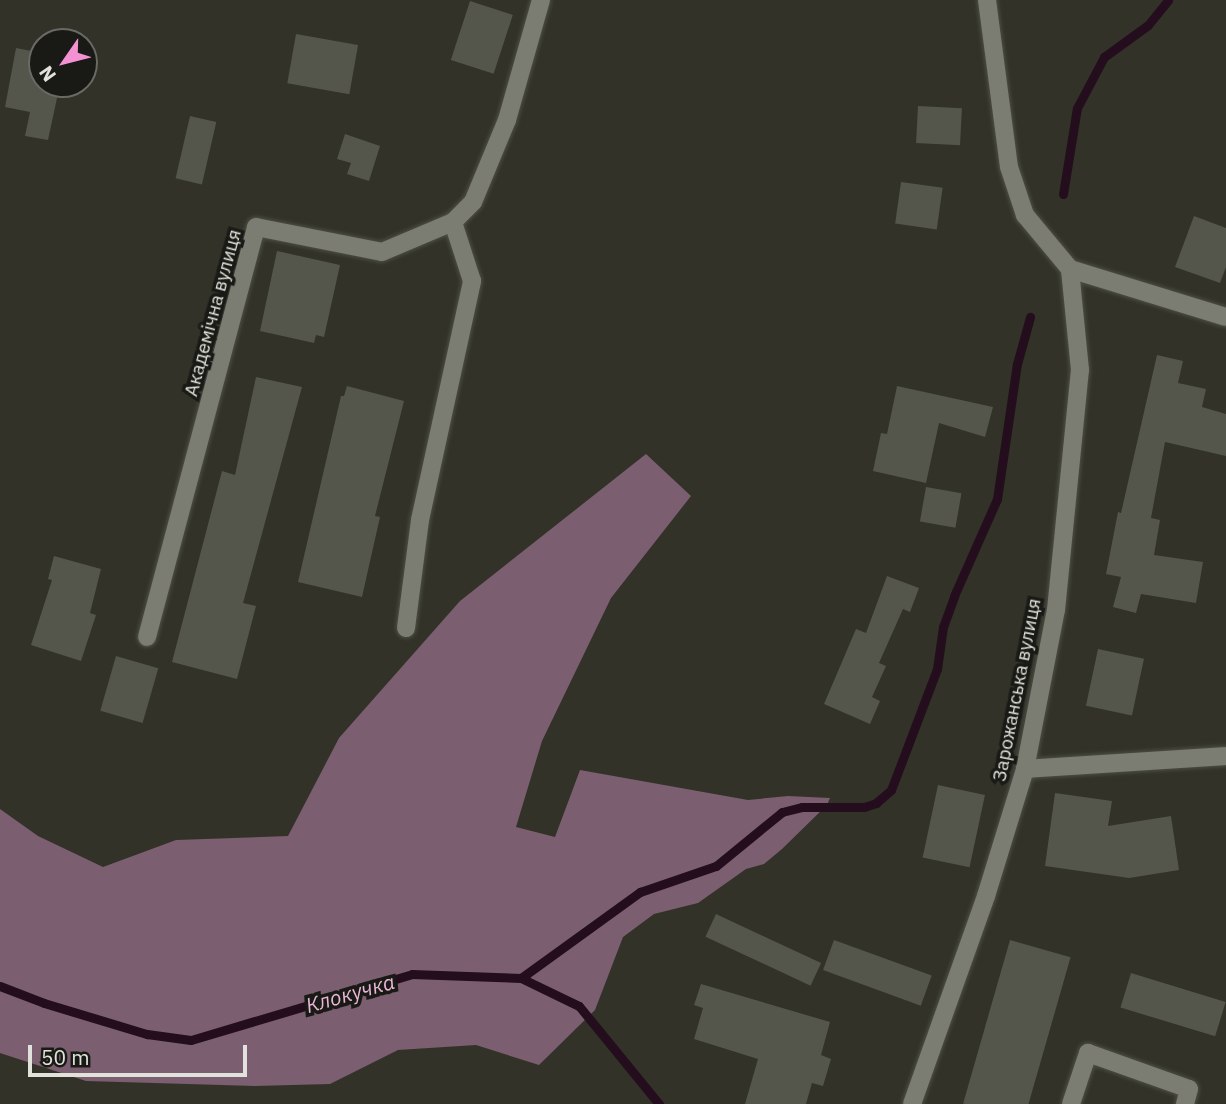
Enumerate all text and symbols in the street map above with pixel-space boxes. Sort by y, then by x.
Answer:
north arrow [28,28,98,98]
text: N [34,61,61,86]
street label: Академічна вулиця [180,227,246,399]
street label: Зарожанська вулиця [988,597,1046,783]
water label: Клокучка [303,968,397,1018]
scale bar [32,1030,250,1074]
text: 50 m [41,1043,90,1071]

